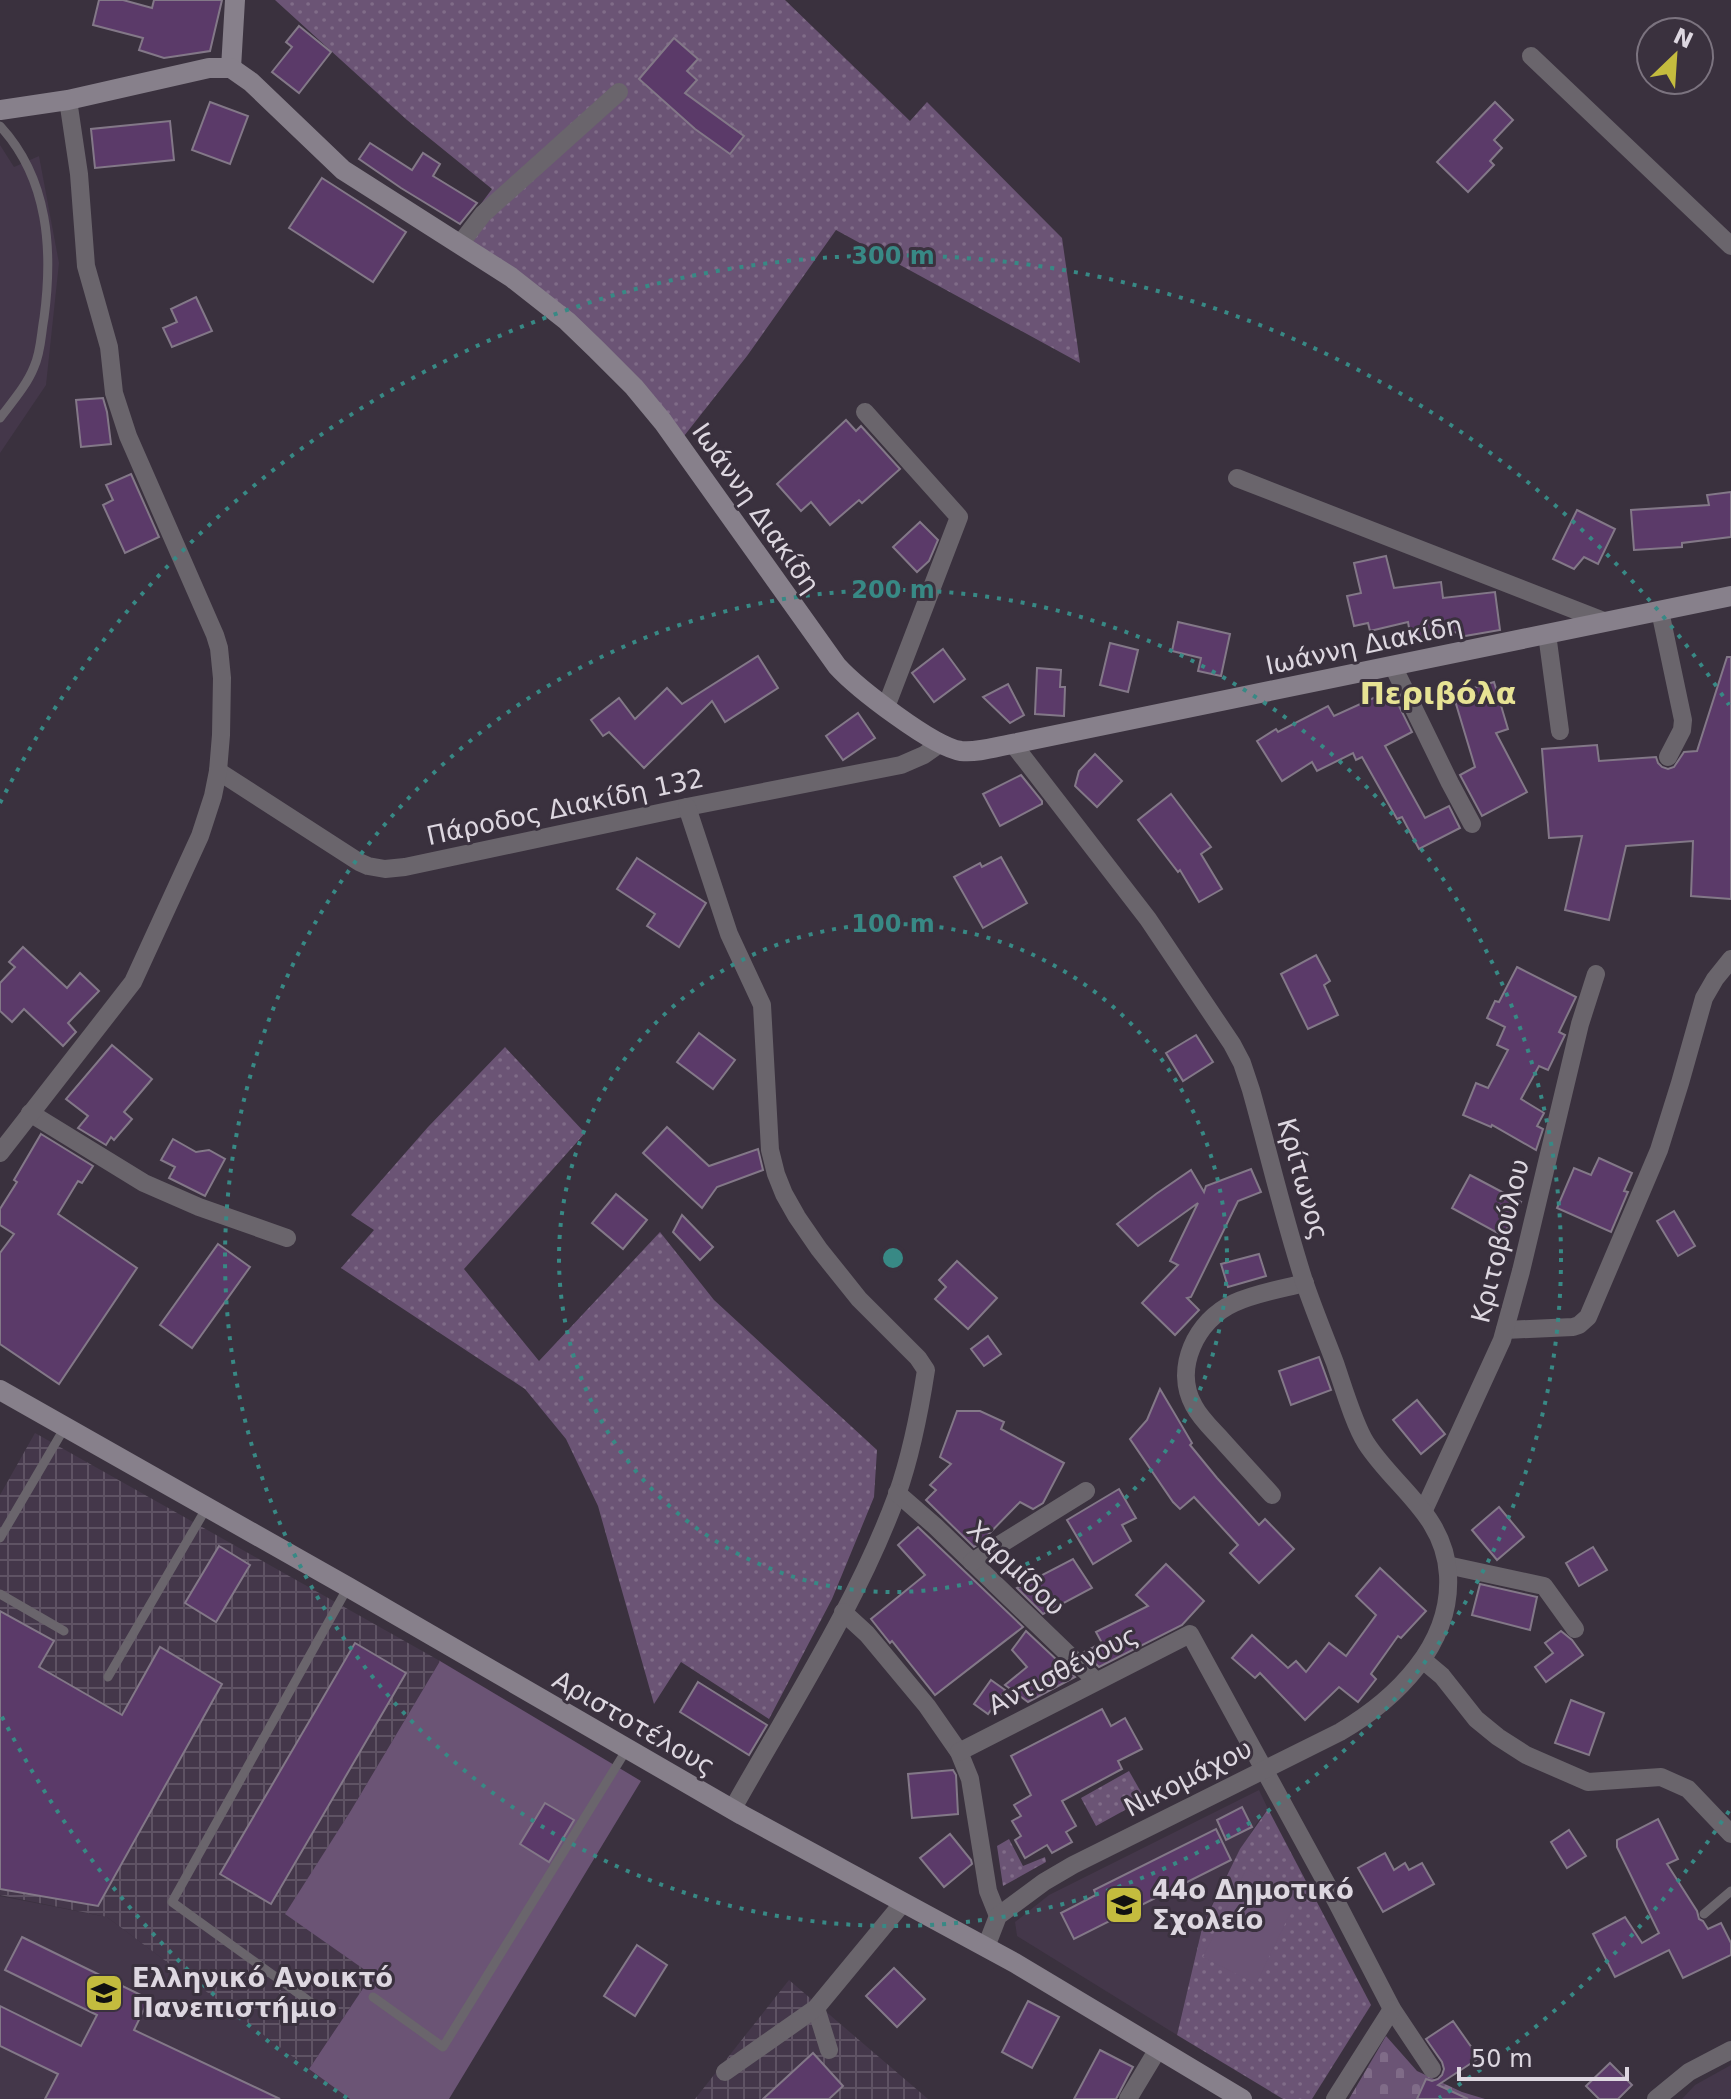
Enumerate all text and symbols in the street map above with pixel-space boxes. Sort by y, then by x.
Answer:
north arrow [1635,16,1715,96]
text: N [1670,23,1697,54]
text: 300 m [851,242,935,270]
street label: Ιωάννη Διακίδη [686,417,826,599]
text: 200 m [851,576,935,604]
street label: Ιωάννη Διακίδη [1263,609,1465,681]
district label: Περιβόλα [1360,676,1516,711]
street label: Πάροδος Διακίδη 132 [424,763,706,851]
text: 100 m [851,910,935,938]
street label: Κρίτωνος [1271,1115,1335,1243]
street label: Κριτοβούλου [1465,1156,1535,1326]
centre of rings [879,1244,907,1272]
street label: Χαρμίδου [961,1514,1071,1622]
street label: Αντισθένους [983,1619,1143,1721]
street label: Αριστοτέλους [548,1664,720,1782]
street label: Νικομάχου [1119,1733,1257,1823]
place label: 44ο Δημοτικό Σχολείο [1152,1875,1354,1935]
school or university icon: 44ο Δημοτικό Σχολείο [1103,1884,1145,1926]
place label: Ελληνικό Ανοικτό Πανεπιστήμιο [132,1963,393,2023]
school or university icon: Ελληνικό Ανοικτό Πανεπιστήμιο [83,1972,125,2014]
scale bar [1459,2031,1627,2081]
text: 50 m [1471,2045,1533,2073]

